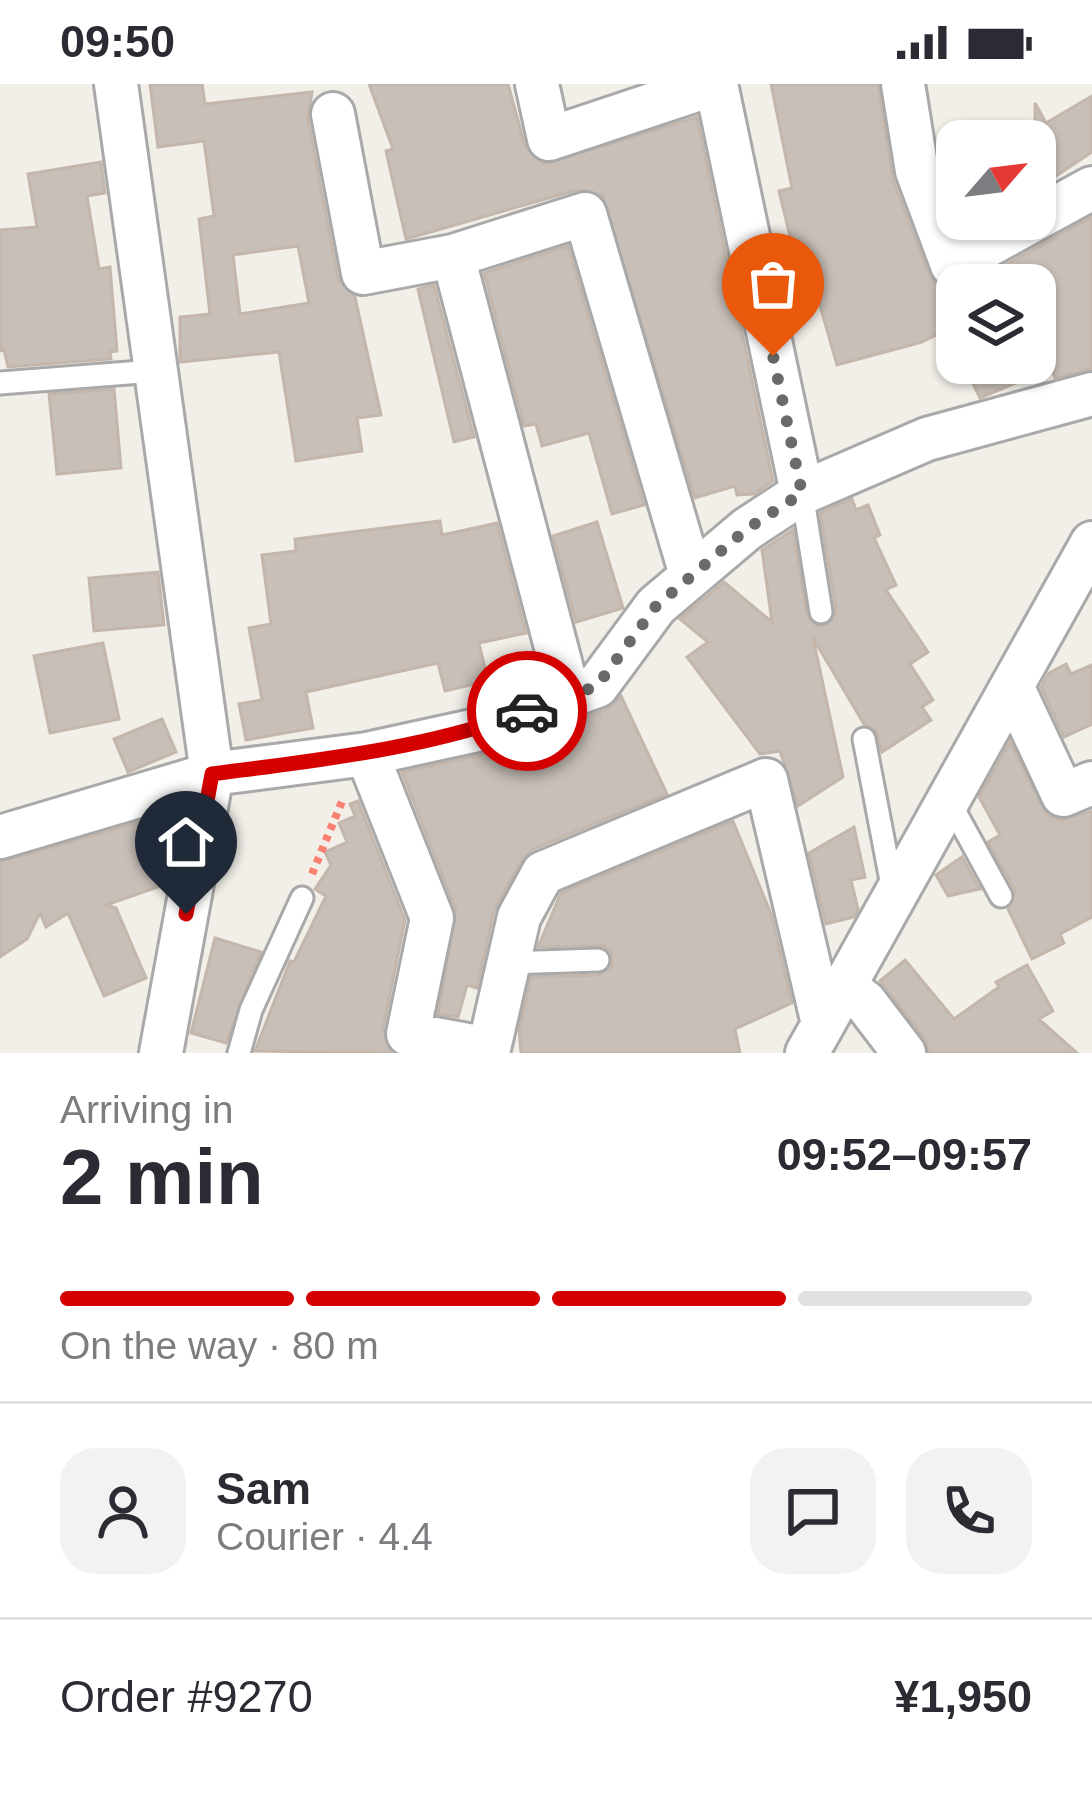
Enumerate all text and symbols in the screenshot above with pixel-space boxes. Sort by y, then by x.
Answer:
text: 09:50 [60,16,175,67]
north arrow [936,120,1056,240]
map controls [936,120,1056,384]
pin [722,233,824,356]
icon: bag [740,251,806,317]
button: layers [936,264,1056,384]
courier [467,651,587,771]
icon: car [494,678,560,744]
pin [135,791,237,914]
icon: home [153,809,219,875]
text: Arriving in [60,1088,233,1131]
text: 09:52–09:57 [777,1129,1032,1180]
text: 2 min [60,1133,264,1221]
text: On the way · 80 m [60,1324,379,1367]
button: person [60,1448,186,1574]
button: chat [750,1448,876,1574]
button: phone [906,1448,1032,1574]
text: Sam [216,1463,311,1514]
text: Courier · 4.4 [216,1515,433,1558]
text: Order #9270 [60,1671,313,1722]
text: ¥1,950 [894,1671,1032,1722]

